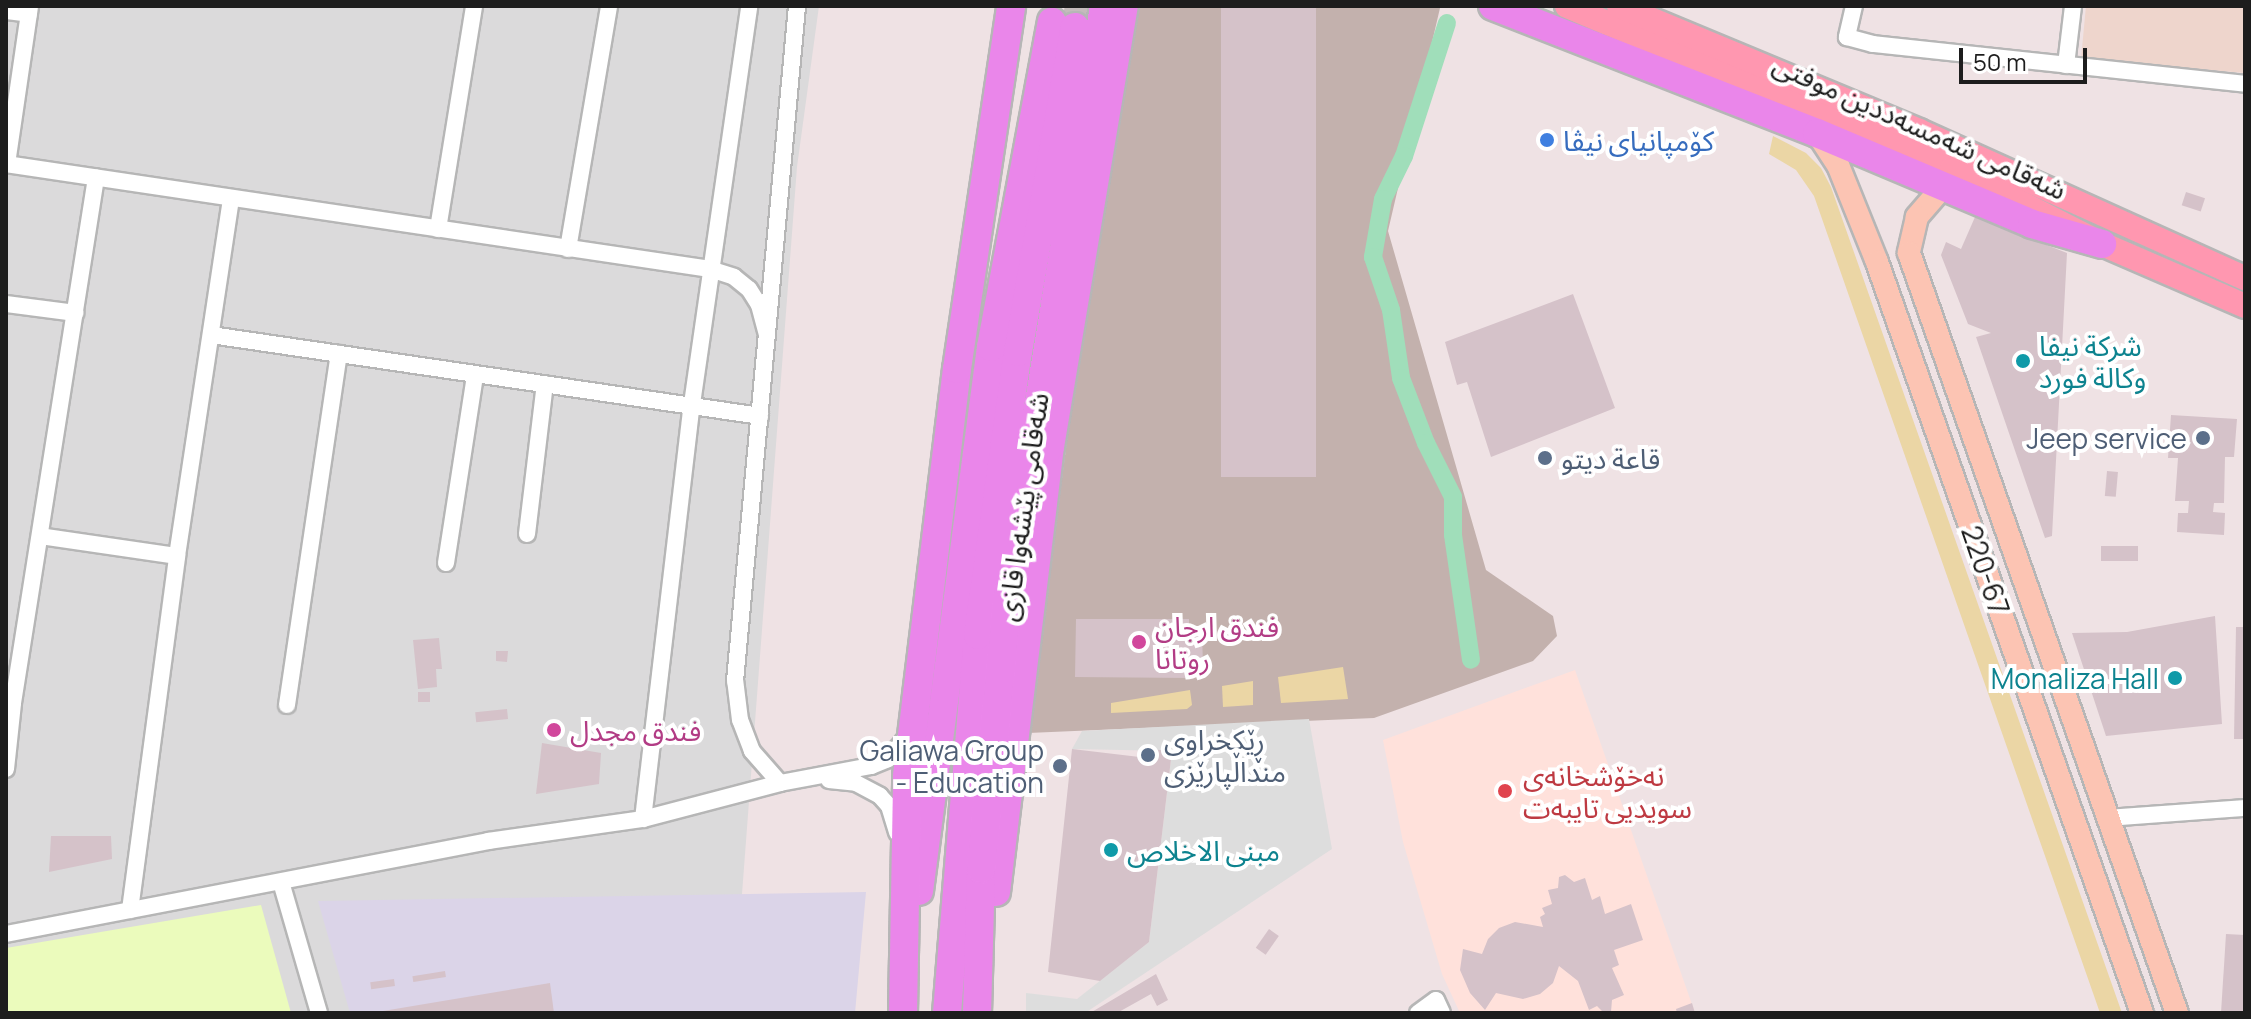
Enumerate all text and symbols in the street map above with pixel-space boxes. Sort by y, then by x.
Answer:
scale bar [1963,32,2091,82]
text: 50 m [1973,45,2027,78]
street label: شەقامی شەمسەددین موفتی [1768,46,2072,206]
place label: کۆمپانیای نیڤا [1563,123,1714,157]
marker: کۆمپانیای نیڤا [1538,131,1556,149]
place label: شركة نيفا وكالة فورد [2039,328,2146,394]
marker: شركة نيفا وكالة فورد [2014,352,2032,370]
street label: شەقامی پێشەوا قازی [989,391,1055,623]
place label: Jeep service [2026,421,2187,455]
marker: Jeep service [2194,429,2212,447]
place label: قاعة ديتو [1561,441,1660,475]
marker: قاعة ديتو [1536,449,1554,467]
street label: 220-67 [1955,521,2017,619]
place label: فندق ارجان روتانا [1155,609,1279,675]
marker: فندق ارجان روتانا [1130,633,1148,651]
place label: Monaliza Hall [1991,661,2159,695]
marker: Monaliza Hall [2166,669,2184,687]
place label: فندق مجدل [570,713,701,747]
marker: فندق مجدل [545,721,563,739]
place label: ڕێکخراوی منداڵپارێزی [1164,722,1286,788]
place label: Galiawa Group - Education [860,733,1044,799]
marker: ڕێکخراوی منداڵپارێزی [1139,746,1157,764]
marker: Galiawa Group - Education [1051,757,1069,775]
place label: نەخۆشخانەی سویدیی تایبەت [1523,758,1692,824]
marker: نەخۆشخانەی سویدیی تایبەت [1494,780,1516,802]
place label: مبنى الاخلاص [1127,833,1280,867]
marker: مبنى الاخلاص [1102,841,1120,859]

